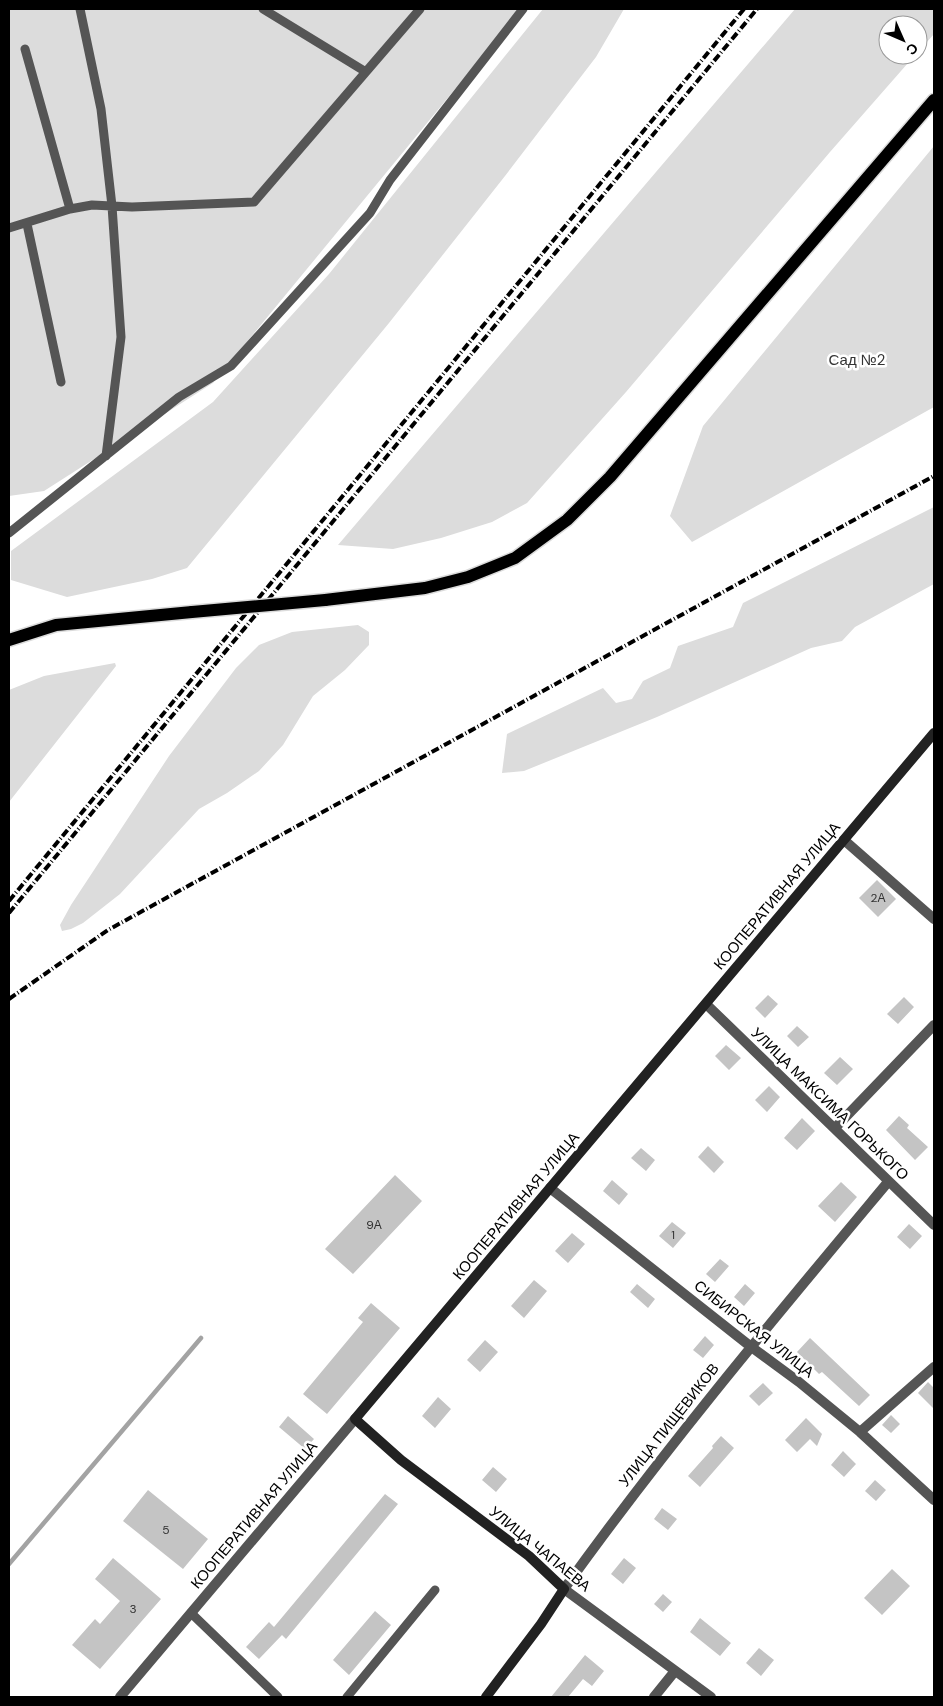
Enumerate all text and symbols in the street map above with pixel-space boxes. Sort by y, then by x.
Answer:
north arrow [878,15,928,65]
text: С [902,39,922,59]
park label: Сад №2 [829,350,885,370]
street label: КООПЕРАТИВНАЯ УЛИЦА [709,818,845,974]
house number: 2А [871,890,885,906]
street label: УЛИЦА МАКСИМА ГОРЬКОГО [747,1023,913,1185]
street label: КООПЕРАТИВНАЯ УЛИЦА [448,1128,584,1284]
house number: 9А [366,1217,382,1233]
house number: 1 [671,1227,675,1243]
street label: СИБИРСКАЯ УЛИЦА [690,1276,818,1382]
street label: УЛИЦА ПИЩЕВИКОВ [615,1359,723,1491]
street label: КООПЕРАТИВНАЯ УЛИЦА [186,1437,322,1593]
street label: УЛИЦА ЧАПАЕВА [485,1502,595,1596]
house number: 5 [162,1522,170,1538]
house number: 3 [129,1601,137,1617]

